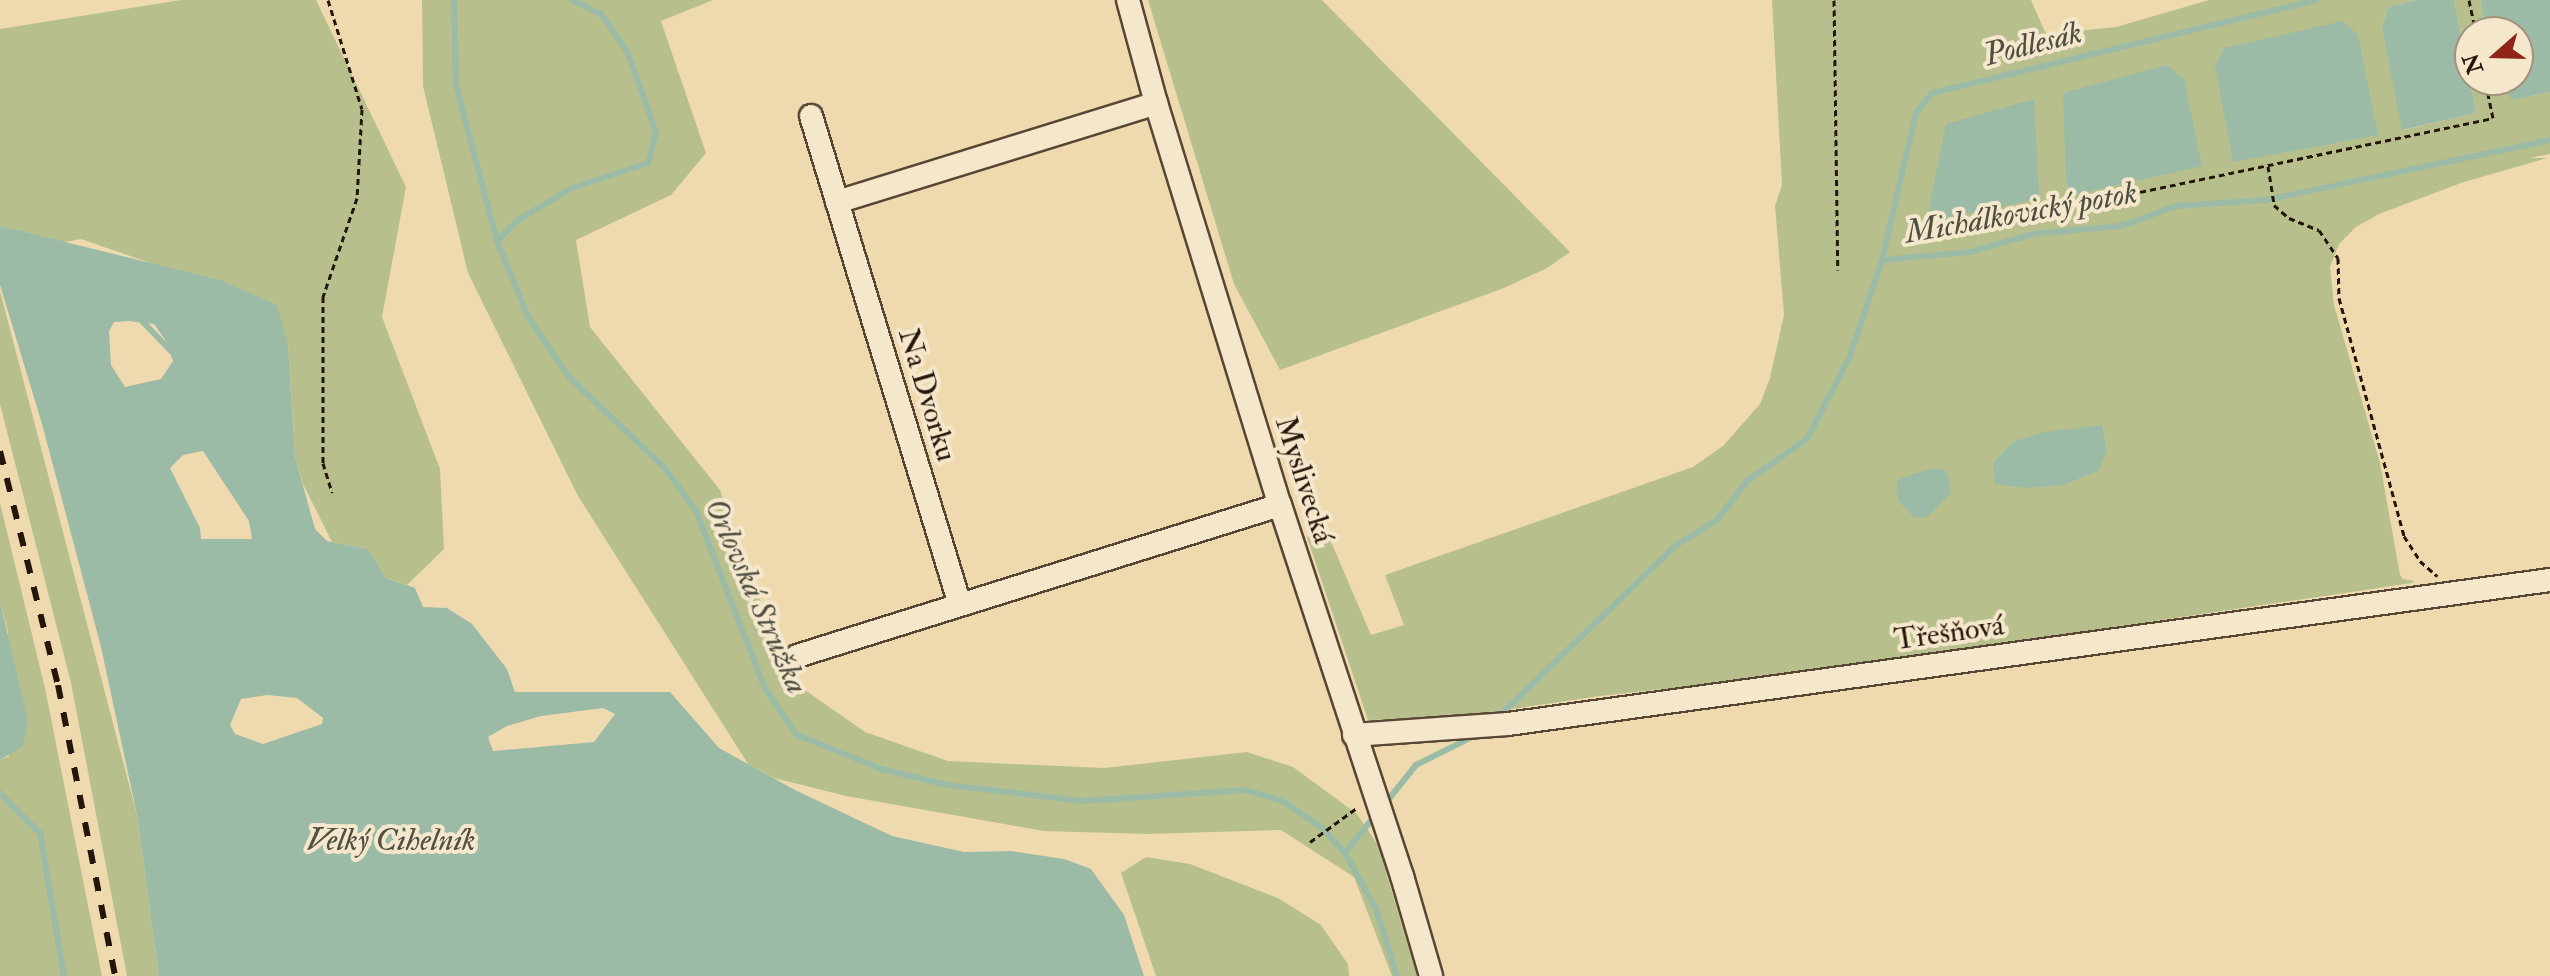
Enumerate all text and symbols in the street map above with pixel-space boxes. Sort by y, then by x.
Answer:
water label: Podlesák [1980,13,2086,75]
north arrow [2454,16,2534,96]
text: N [2457,49,2490,78]
water label: Michálkovický potok [1902,174,2140,252]
street label: Na Dvorku [890,324,964,466]
street label: Myslivecká [1267,412,1341,548]
water label: Orlovská Stružka [696,492,816,700]
street label: Třešňová [1892,607,2006,659]
water label: Velký Cihelník [306,821,476,859]

